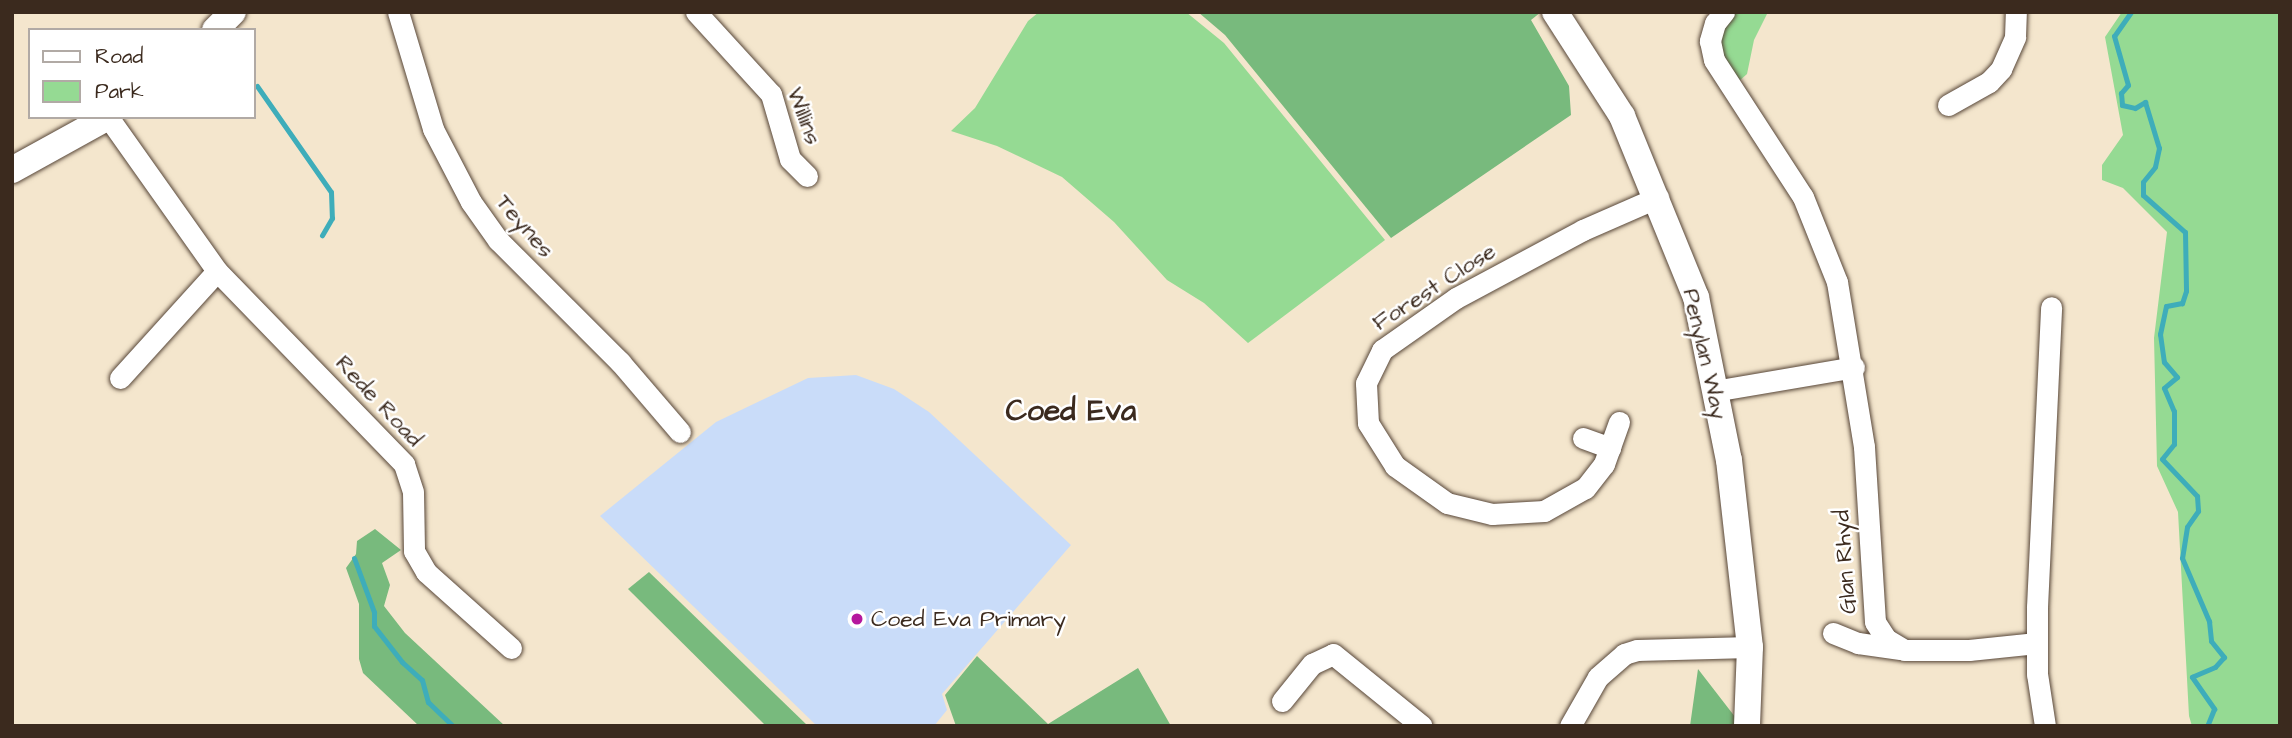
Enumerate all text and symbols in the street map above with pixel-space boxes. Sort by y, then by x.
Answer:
legend [28,28,256,119]
text: Road [95,42,143,71]
text: Park [95,77,144,106]
street label: Willins [781,84,827,148]
street label: Teynes [490,189,560,263]
street label: Forest Close [1367,237,1501,337]
street label: Penylan Way [1677,286,1733,422]
street label: Rede Road [330,349,428,453]
district label: Coed Eva [1006,393,1136,429]
street label: Glan Rhyd [1828,509,1862,615]
place label: Coed Eva Primary [871,605,1066,633]
marker: Coed Eva Primary [849,611,865,627]

